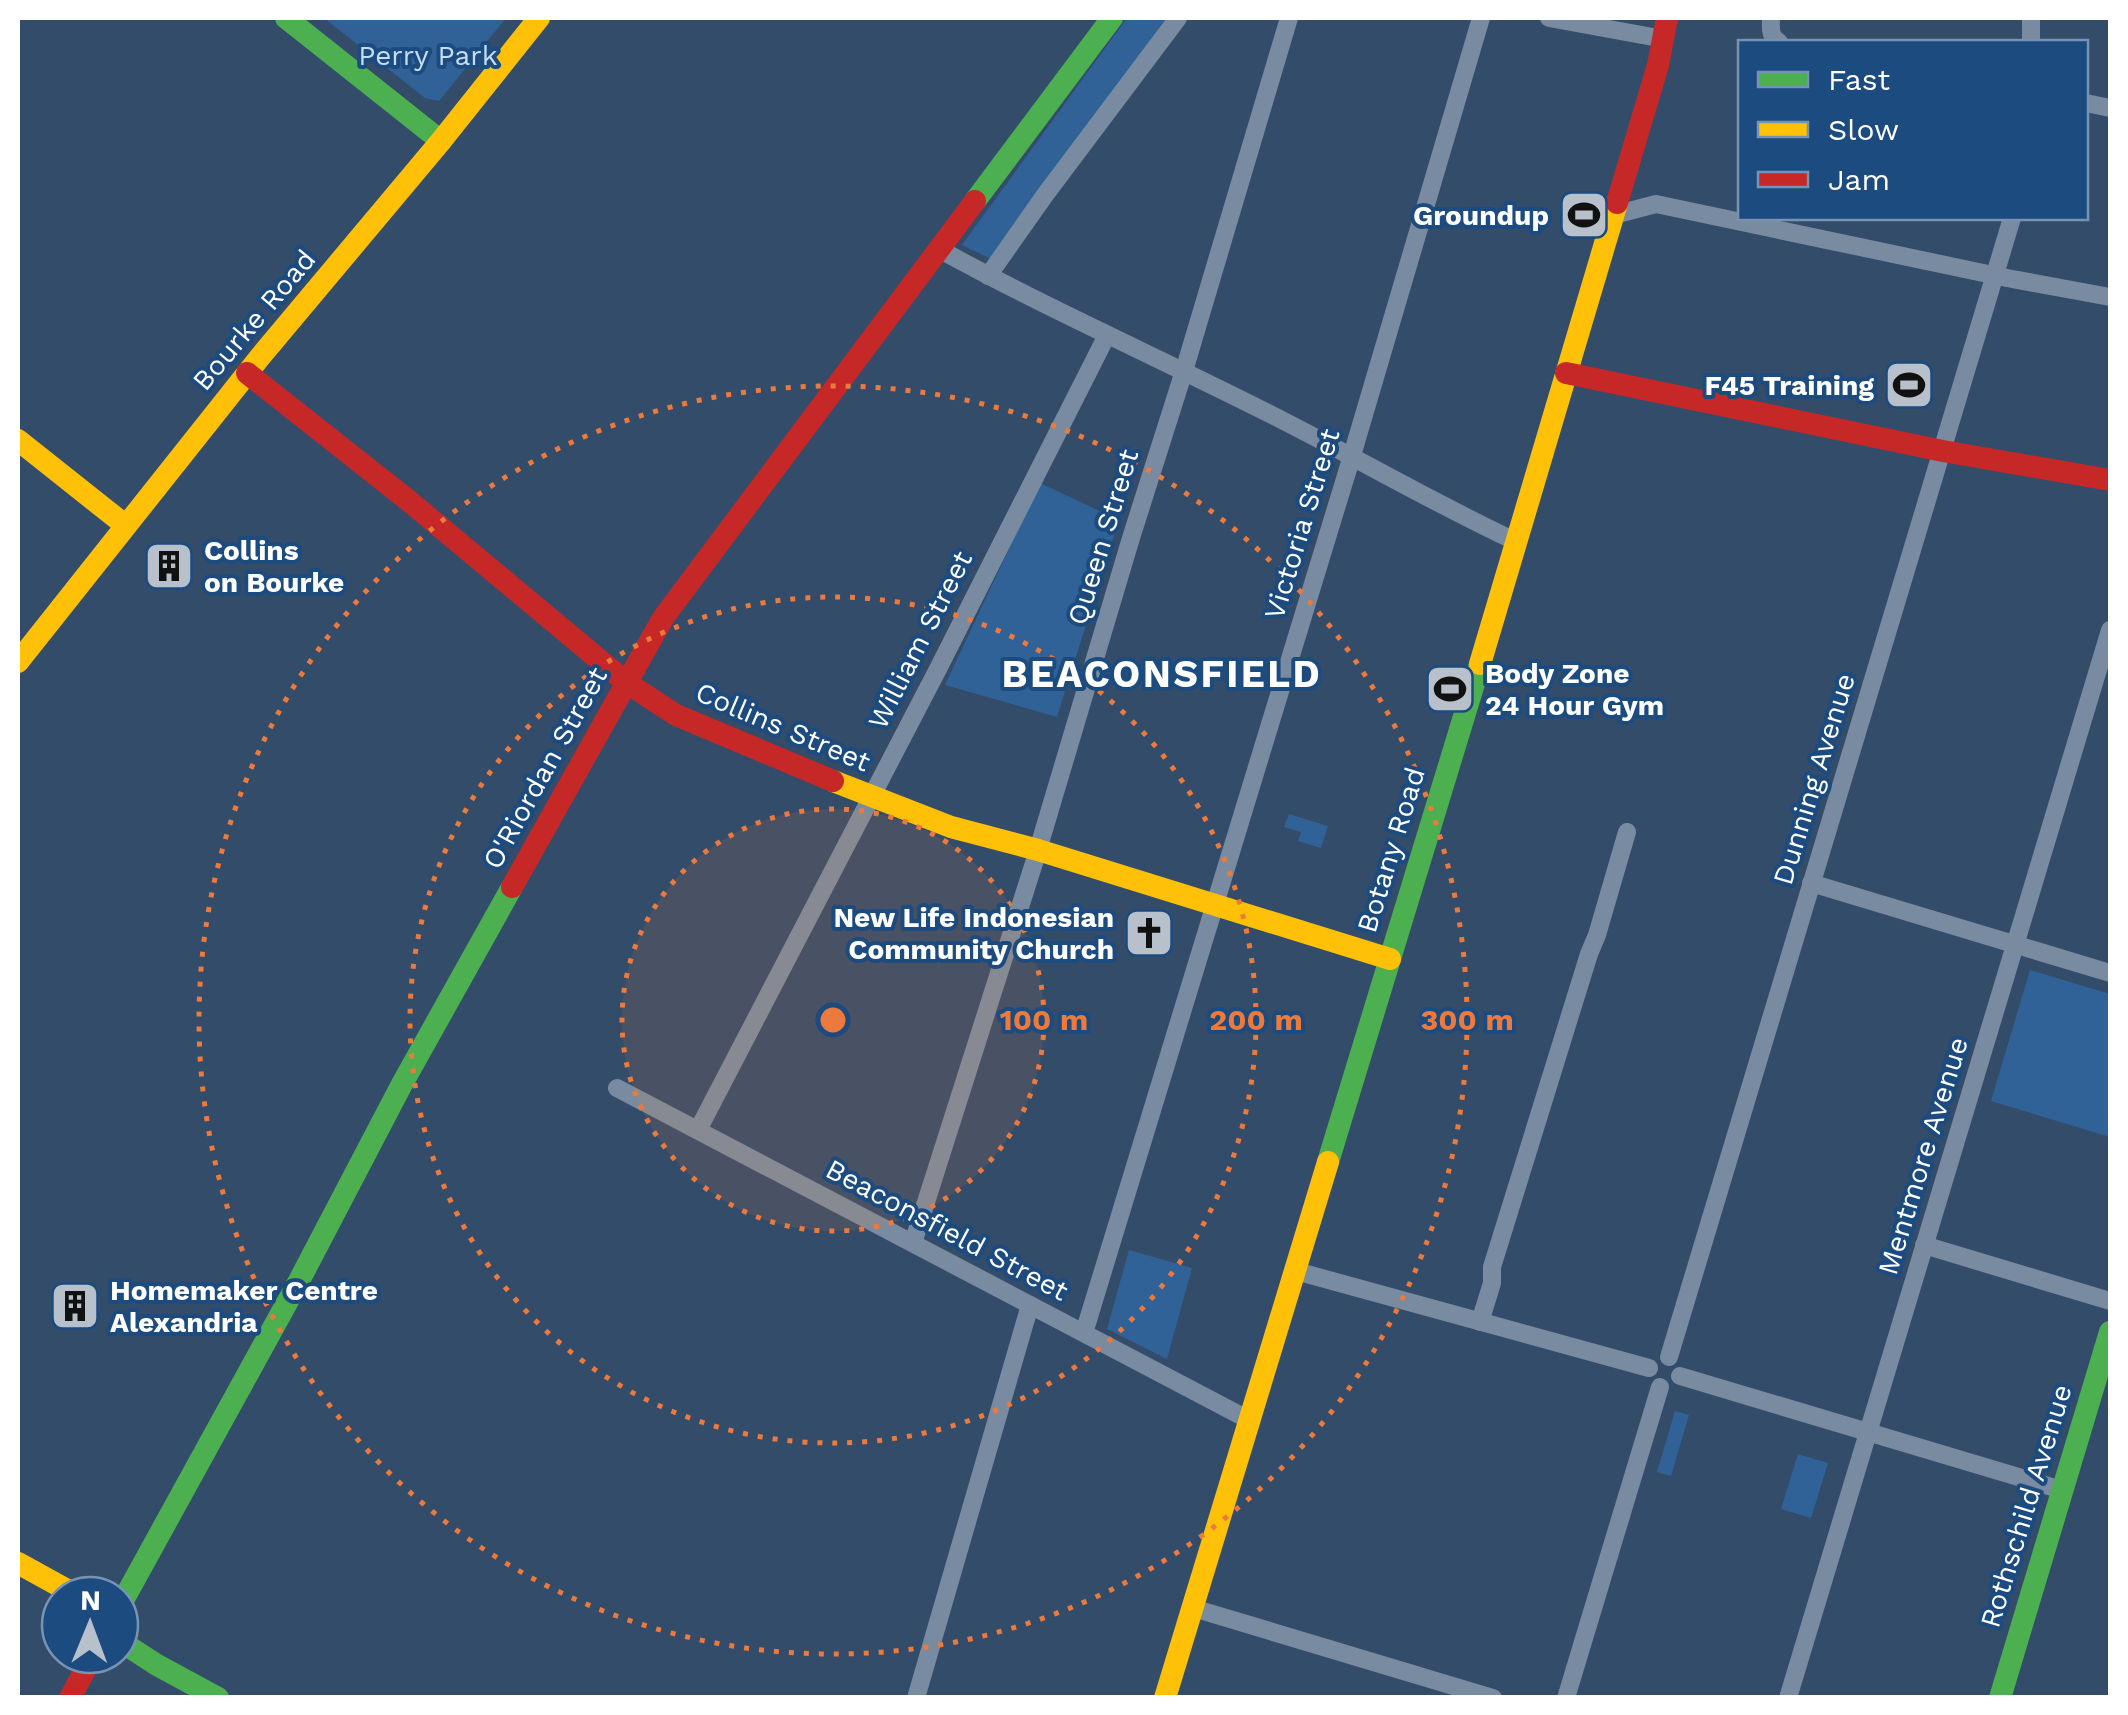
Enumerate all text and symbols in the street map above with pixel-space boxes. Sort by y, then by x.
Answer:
park label: Perry Park [358,39,498,72]
legend [1738,40,2088,220]
text: Fast [1828,62,1891,97]
text: Slow [1828,112,1899,147]
text: Jam [1828,162,1890,197]
sports icon: Groundup [1558,189,1610,241]
place label: Groundup [1413,199,1549,232]
street label: Bourke Road [186,243,322,397]
sports icon: F45 Training [1883,359,1935,411]
place label: F45 Training [1704,369,1874,402]
street label: Victoria Street [1257,424,1347,623]
street label: Queen Street [1061,445,1145,629]
place label: Collins on Bourke [204,534,344,599]
building icon: Collins on Bourke [143,540,195,592]
street label: William Street [861,545,979,735]
district label: BEACONSFIELD [1002,652,1322,696]
place label: Body Zone 24 Hour Gym [1485,657,1664,722]
street label: O'Riordan Street [476,661,614,875]
sports icon: Body Zone 24 Hour Gym [1424,663,1476,715]
street label: Dunning Avenue [1766,669,1862,889]
street label: Collins Street [691,675,876,779]
street label: Botany Road [1350,763,1432,937]
place label: New Life Indonesian Community Church [833,901,1114,966]
church icon: New Life Indonesian Community Church [1123,907,1175,959]
centre of rings [815,1002,851,1038]
text: 100 m [1000,1002,1088,1037]
text: 200 m [1209,1002,1303,1037]
text: 300 m [1420,1002,1514,1037]
street label: Mentmore Avenue [1871,1033,1975,1279]
street label: Beaconsfield Street [820,1152,1074,1308]
place label: Homemaker Centre Alexandria [110,1274,378,1339]
building icon: Homemaker Centre Alexandria [49,1280,101,1332]
street label: Rothschild Avenue [1973,1380,2079,1632]
north arrow [40,1575,140,1675]
text: N [80,1584,101,1617]

